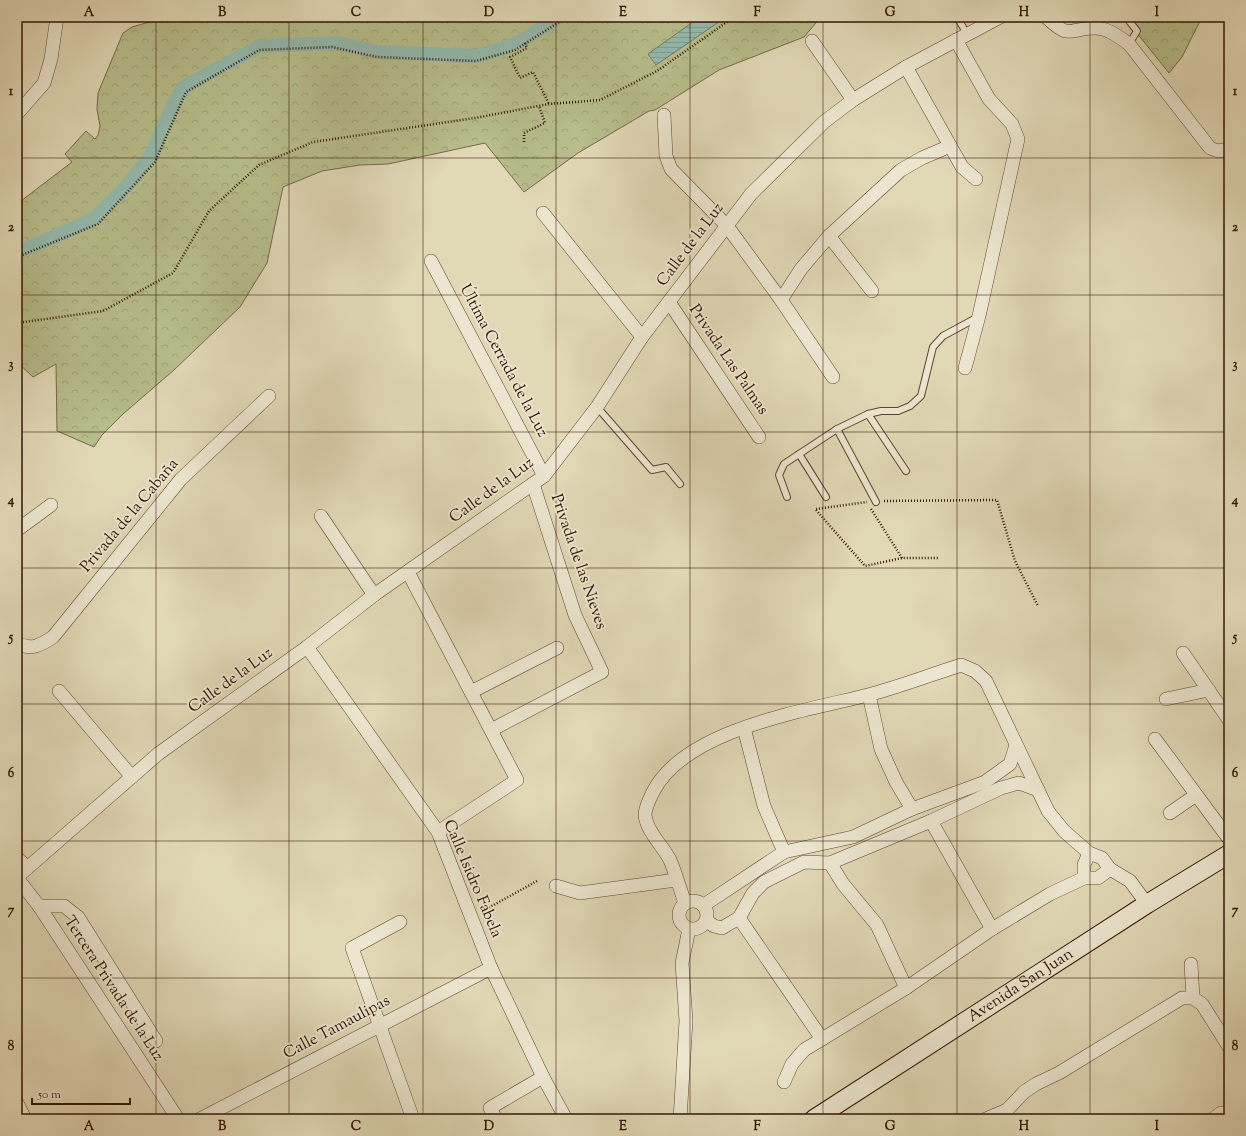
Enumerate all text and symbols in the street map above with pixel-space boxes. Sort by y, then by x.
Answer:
text: A [84,4,95,22]
text: B [218,4,227,22]
text: C [351,4,361,22]
text: D [484,4,494,22]
text: E [619,4,627,22]
text: F [753,4,761,22]
text: G [885,4,896,22]
text: H [1019,4,1030,22]
text: I [1155,4,1160,22]
text: 1 [9,83,14,101]
text: 1 [1233,83,1238,101]
street label: Calle de la Luz [652,198,730,292]
text: 2 [8,219,15,237]
text: 2 [1232,219,1239,237]
street label: Última Cerrada de la Luz [453,280,554,442]
street label: Privada Las Palmas [682,300,774,420]
text: 3 [8,356,14,374]
text: 3 [1232,356,1238,374]
street label: Calle de la Luz [445,452,539,530]
street label: Privada de la Cabaña [75,454,185,578]
street label: Privada de las Nieves [544,491,612,633]
text: 4 [7,492,15,510]
text: 4 [1231,492,1239,510]
text: 5 [8,629,14,647]
text: 5 [1232,629,1238,647]
street label: Calle de la Luz [184,642,278,720]
text: 6 [8,765,15,783]
text: 6 [1232,765,1239,783]
street label: Calle Isidro Fabela [437,816,508,942]
text: 7 [8,902,15,920]
text: 7 [1232,902,1239,920]
street label: Tercera Privada de la Luz [57,912,169,1066]
street label: Avenida San Juan [963,943,1079,1028]
street label: Calle Tamaulipas [280,990,394,1066]
text: 8 [8,1038,15,1056]
text: 8 [1232,1038,1239,1056]
scale bar [32,1080,130,1106]
text: 50 m [37,1086,61,1104]
text: A [84,1118,95,1136]
text: B [218,1118,227,1136]
text: C [351,1118,361,1136]
text: D [484,1118,494,1136]
text: E [619,1118,627,1136]
text: F [753,1118,761,1136]
text: G [885,1118,896,1136]
text: H [1019,1118,1030,1136]
text: I [1155,1118,1160,1136]

